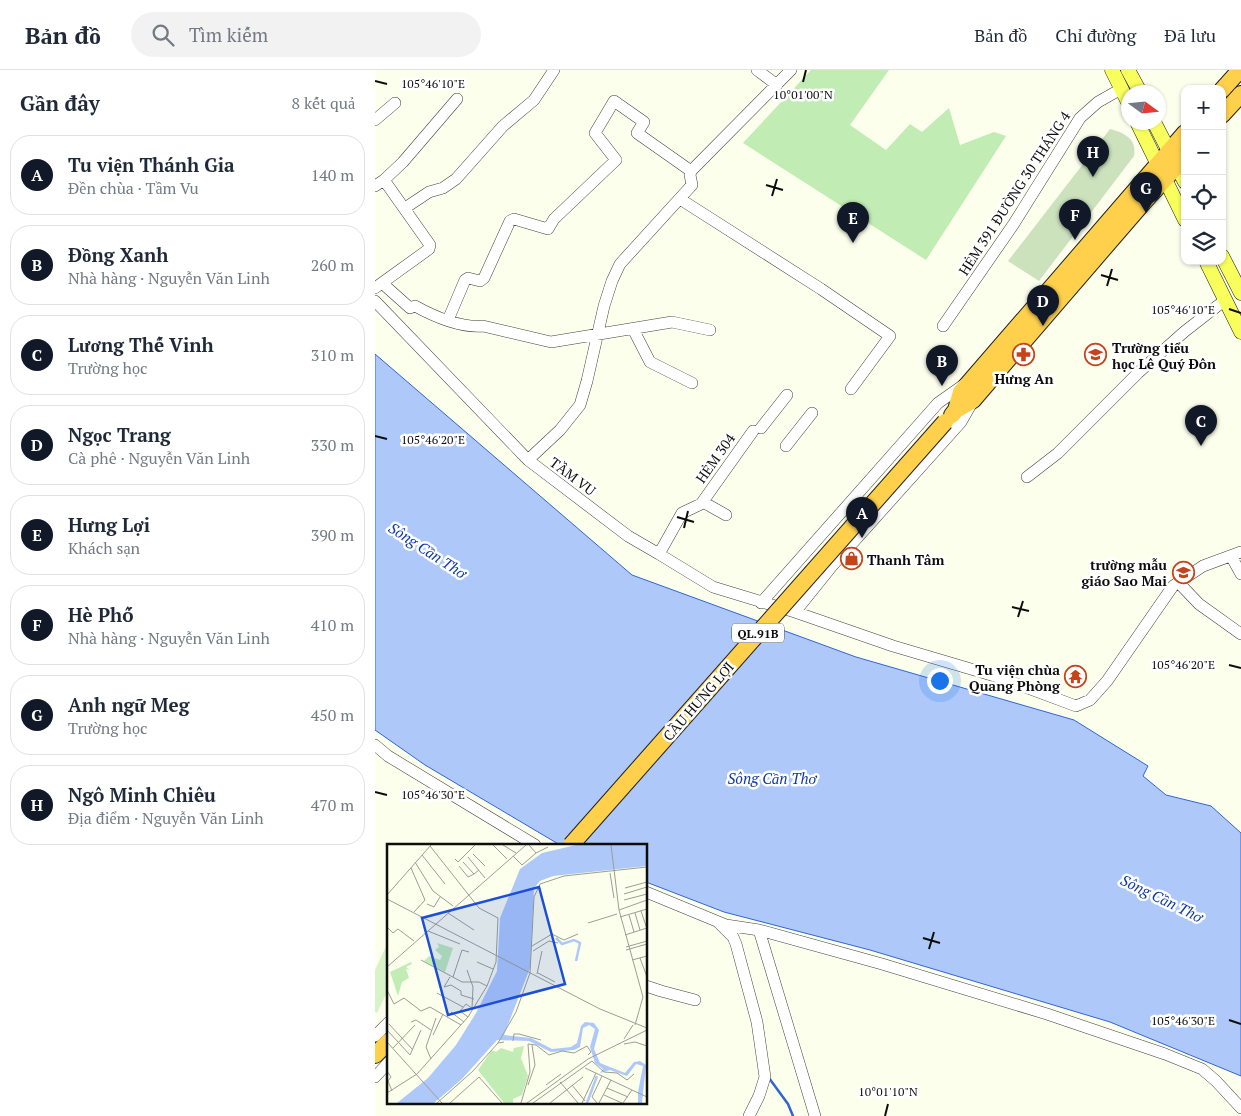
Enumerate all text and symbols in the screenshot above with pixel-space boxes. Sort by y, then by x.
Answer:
search box [131,12,481,57]
text: Bản đồ [25,19,101,51]
icon: search [149,21,177,49]
text: Tìm kiếm [189,22,268,47]
text: Bản đồ [974,23,1027,47]
text: Chỉ đường [1055,23,1136,47]
text: Đã lưu [1164,23,1216,47]
text: 105°46'10"E [401,76,465,91]
north arrow [1121,85,1166,130]
map controls [1181,85,1226,265]
button: + [1181,85,1226,130]
text: 10°01'00"N [773,87,833,102]
text: Gần đây [20,89,100,117]
text: 8 kết quả [292,92,355,114]
street label: HẺM 391 ĐƯỜNG 30 THÁNG 4 [954,107,1074,279]
button: − [1181,130,1226,175]
pin: H [1077,136,1109,177]
text: Tu viện Thánh Gia [68,152,235,177]
text: A [31,164,43,186]
text: 140 m [311,164,354,186]
pin: G [1130,172,1162,213]
button: locate [1181,175,1226,220]
text: Đền chùa · Tầm Vu [68,177,199,199]
pin: F [1059,199,1091,240]
pin: E [837,202,869,243]
button: layers [1181,220,1226,265]
text: Đồng Xanh [68,242,168,267]
text: B [32,254,42,276]
text: 260 m [311,254,354,276]
text: Nhà hàng · Nguyễn Văn Linh [68,267,270,289]
pin: D [1027,285,1059,326]
text: 105°46'10"E [1151,302,1215,317]
text: Lương Thế Vinh [68,332,214,357]
place label: Trường tiểu học Lê Quý Đôn [1112,338,1216,373]
pharmacy icon: Hưng An [1012,343,1036,367]
school or university icon: Trường tiểu học Lê Quý Đôn [1084,343,1108,367]
text: C [32,344,42,366]
text: 310 m [311,344,354,366]
pin: B [926,345,958,386]
text: Trường học [68,357,147,379]
place label: Hưng An [995,369,1053,388]
pin: C [1185,405,1217,446]
text: Ngọc Trang [68,422,171,447]
street label: HẺM 304 [691,429,739,487]
text: 105°46'20"E [401,432,465,447]
text: D [31,434,43,456]
text: 330 m [311,434,354,456]
text: Cà phê · Nguyễn Văn Linh [68,447,250,469]
street label: TẦM VU [546,452,600,500]
pin: A [846,497,878,538]
text: Hưng Lợi [68,512,150,537]
water label: Sông Cần Thơ [385,517,472,583]
text: E [32,524,42,546]
text: 390 m [311,524,354,546]
text: Khách sạn [68,537,140,559]
shop icon: Thanh Tâm [839,547,863,571]
place label: Thanh Tâm [867,550,945,569]
place label: trường mẫu giáo Sao Mai [1081,555,1167,590]
school or university icon: trường mẫu giáo Sao Mai [1171,560,1195,584]
text: Hè Phố [68,602,134,627]
text: F [32,614,42,636]
text: 410 m [311,614,354,636]
road number: QL.91B [732,624,784,642]
text: Nhà hàng · Nguyễn Văn Linh [68,627,270,649]
street label: CẦU HƯNG LỢI [658,657,738,745]
text: 105°46'20"E [1151,657,1215,672]
place label: Tu viện chùa Quang Phòng [969,660,1061,695]
temple icon: Tu viện chùa Quang Phòng [1064,665,1088,689]
your location [927,668,953,694]
text: Anh ngữ Meg [68,692,189,717]
text: G [31,704,43,726]
text: 450 m [311,704,354,726]
text: Trường học [68,717,147,739]
water label: Sông Cần Thơ [727,768,818,788]
text: Ngô Minh Chiêu [68,782,216,807]
text: 105°46'30"E [401,787,465,802]
text: H [31,794,43,816]
text: 470 m [311,794,354,816]
text: Địa điểm · Nguyễn Văn Linh [68,807,264,829]
inset map [387,844,647,1104]
water label: Sông Cần Thơ [1118,869,1207,927]
text: 105°46'30"E [1151,1013,1215,1028]
text: 10°01'10"N [858,1084,918,1099]

